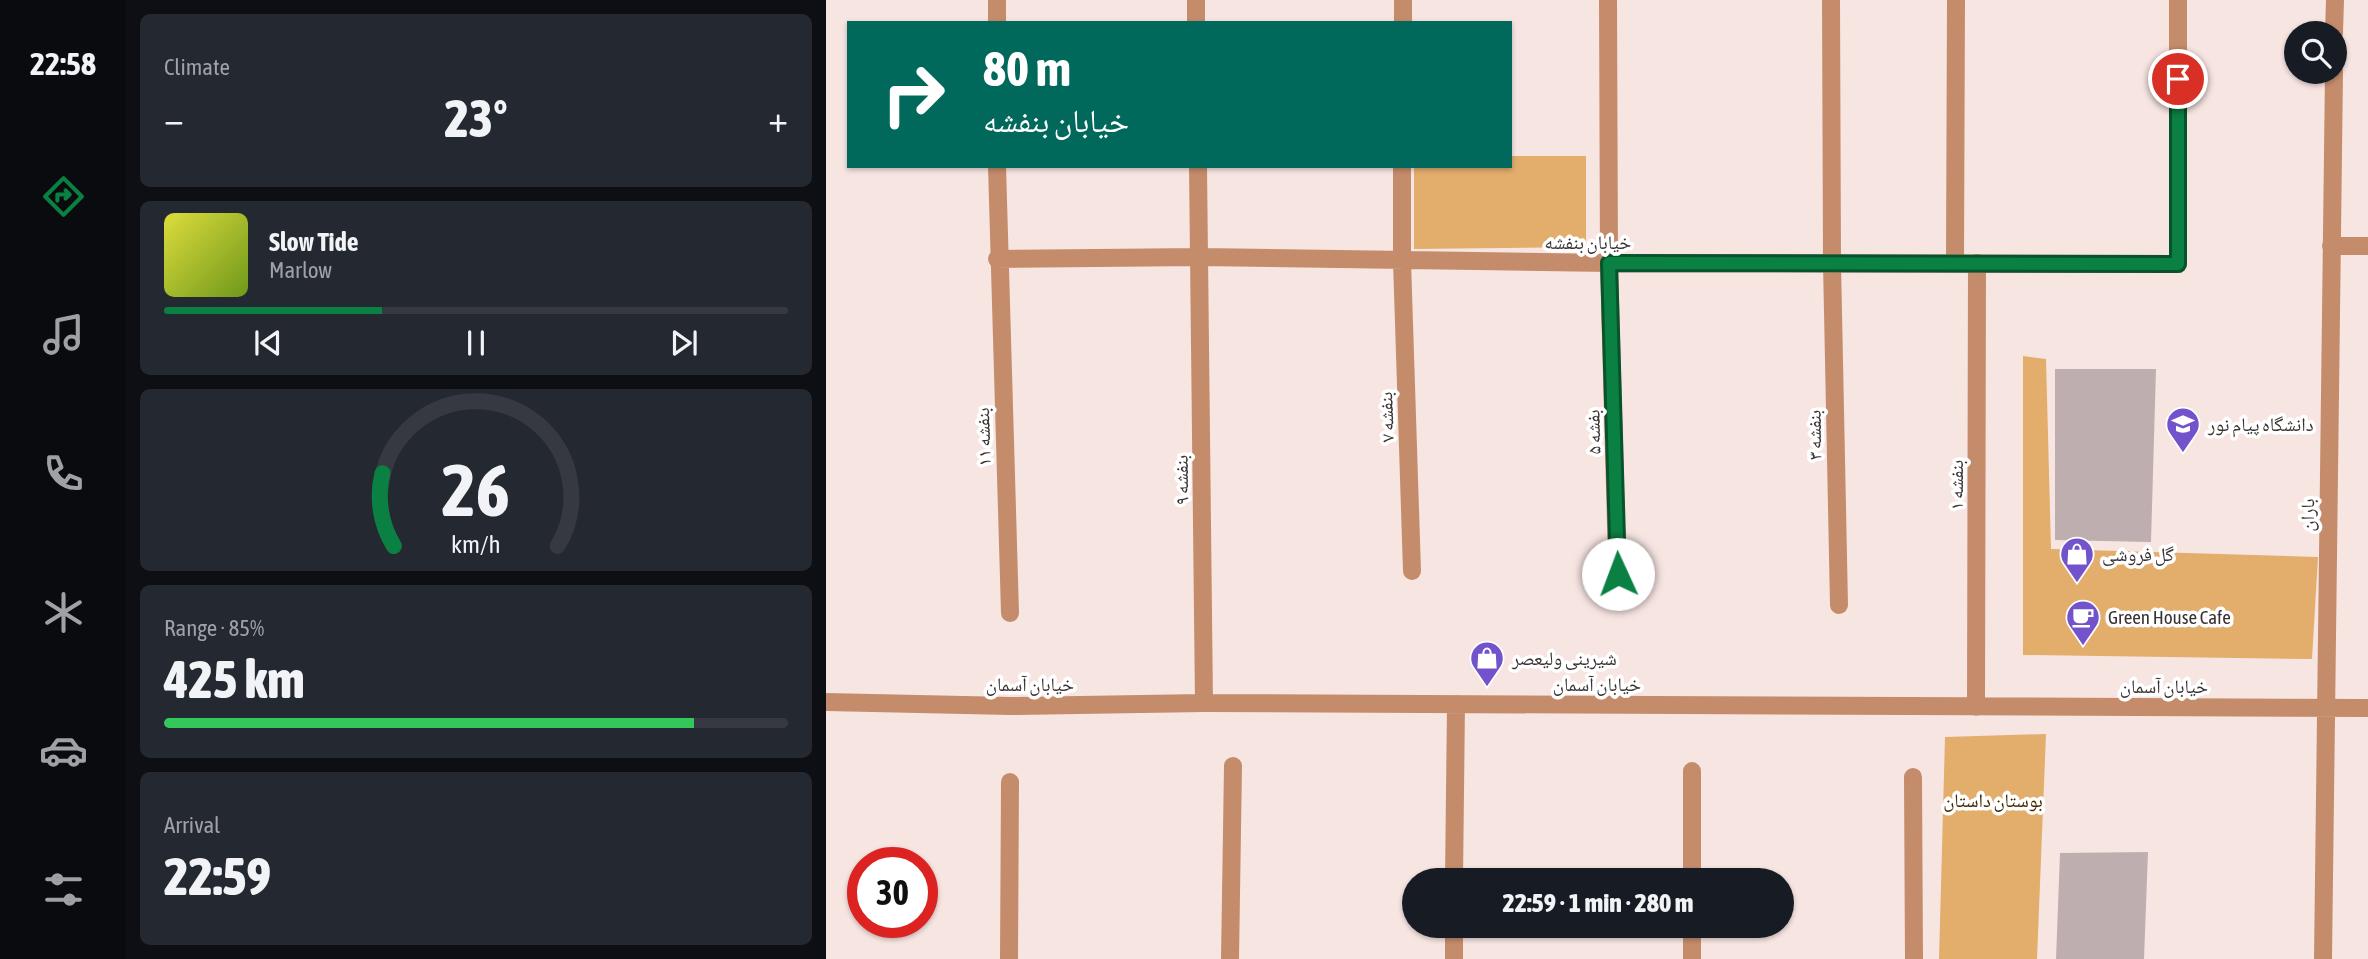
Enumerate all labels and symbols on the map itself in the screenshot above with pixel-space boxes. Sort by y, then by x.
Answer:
pin [2148,49,2208,109]
street label: خیابان بنفشه [1545,231,1631,254]
street label: بنفشه ۷ [1374,391,1398,443]
school or university icon: دانشگاه پیام نور [2164,405,2202,454]
street label: بنفشه ۱۱ [971,407,996,467]
street label: بفشه ۵ [1581,409,1605,455]
street label: بنفشه ۳ [1803,410,1826,460]
place label: دانشگاه پیام نور [2207,413,2314,438]
street label: بنفشه ۹ [1170,455,1193,505]
street label: بنفشه ۱ [1945,460,1968,510]
street label: باران [2296,498,2319,532]
shop icon: گل فروشی [2058,535,2096,584]
position arrow [1581,537,1655,611]
place label: گل فروشی [2102,543,2174,566]
cafe icon: Green House Cafe [2064,598,2102,647]
place label: Green House Cafe [2108,606,2231,628]
shop icon: شیرینی ولیعصر [1468,639,1506,688]
place label: شیرینی ولیعصر [1511,647,1617,670]
street label: خیابان آسمان [986,673,1074,696]
street label: خیابان آسمان [1553,673,1641,696]
street label: خیابان آسمان [2120,675,2208,698]
park label: بوستان داستان [1943,789,2043,812]
speed limit sign: 30 [847,847,938,938]

